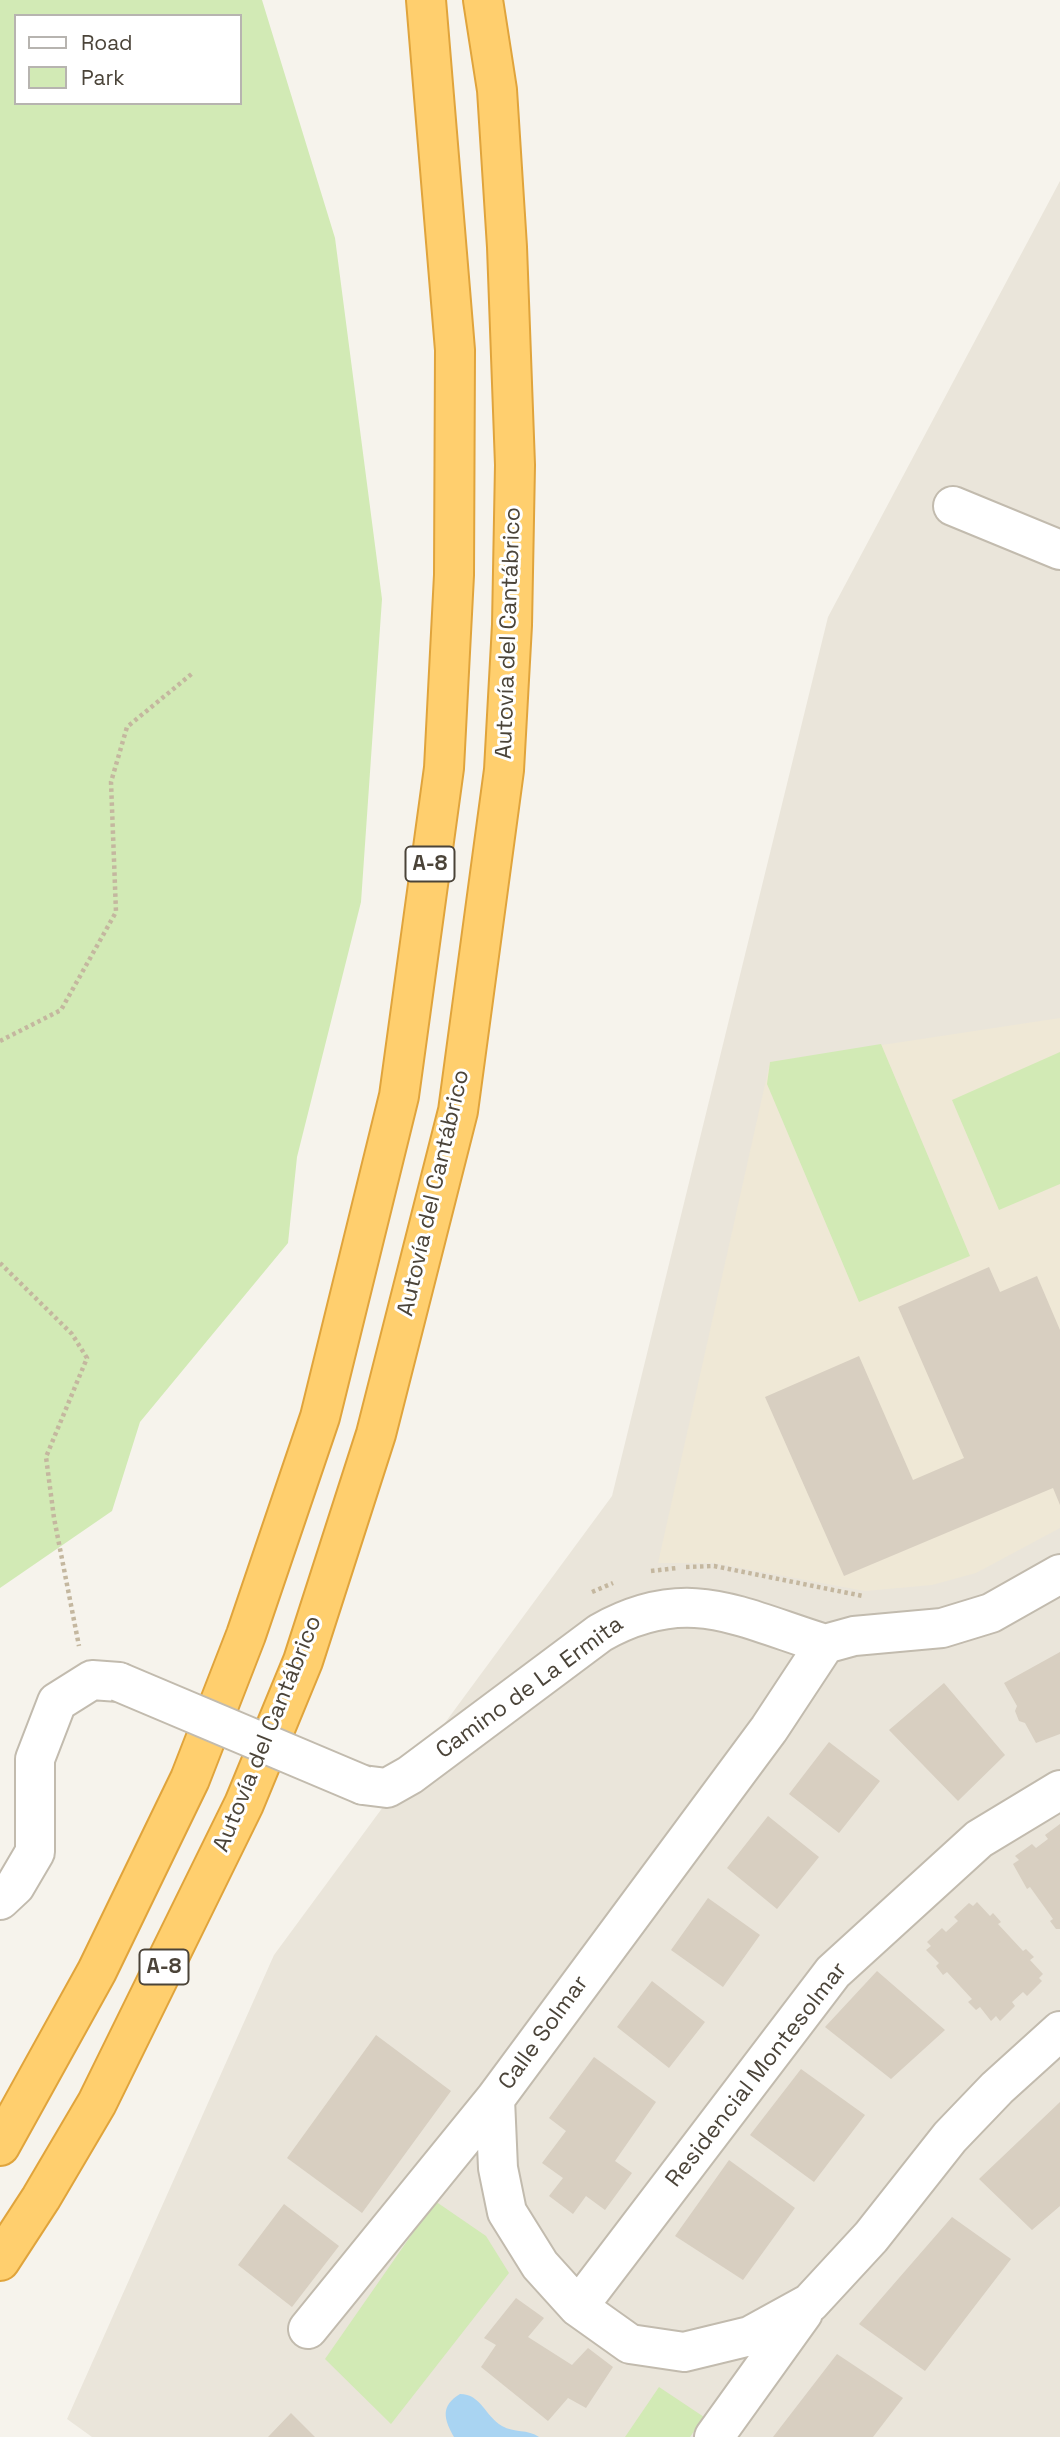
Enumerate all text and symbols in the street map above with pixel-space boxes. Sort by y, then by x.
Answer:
legend [14,14,242,105]
text: Road [81,29,133,56]
text: Park [81,64,125,91]
street label: Autovía del Cantábrico [491,506,527,760]
road number: A-8 [406,846,454,882]
street label: Autovía del Cantábrico [392,1067,476,1319]
street label: Camino de La Ermita [431,1611,629,1765]
street label: Autovía del Cantábrico [208,1612,328,1856]
road number: A-8 [140,1950,188,1984]
street label: Residencial Montesolmar [661,1957,853,2193]
street label: Calle Solmar [493,1971,595,2095]

